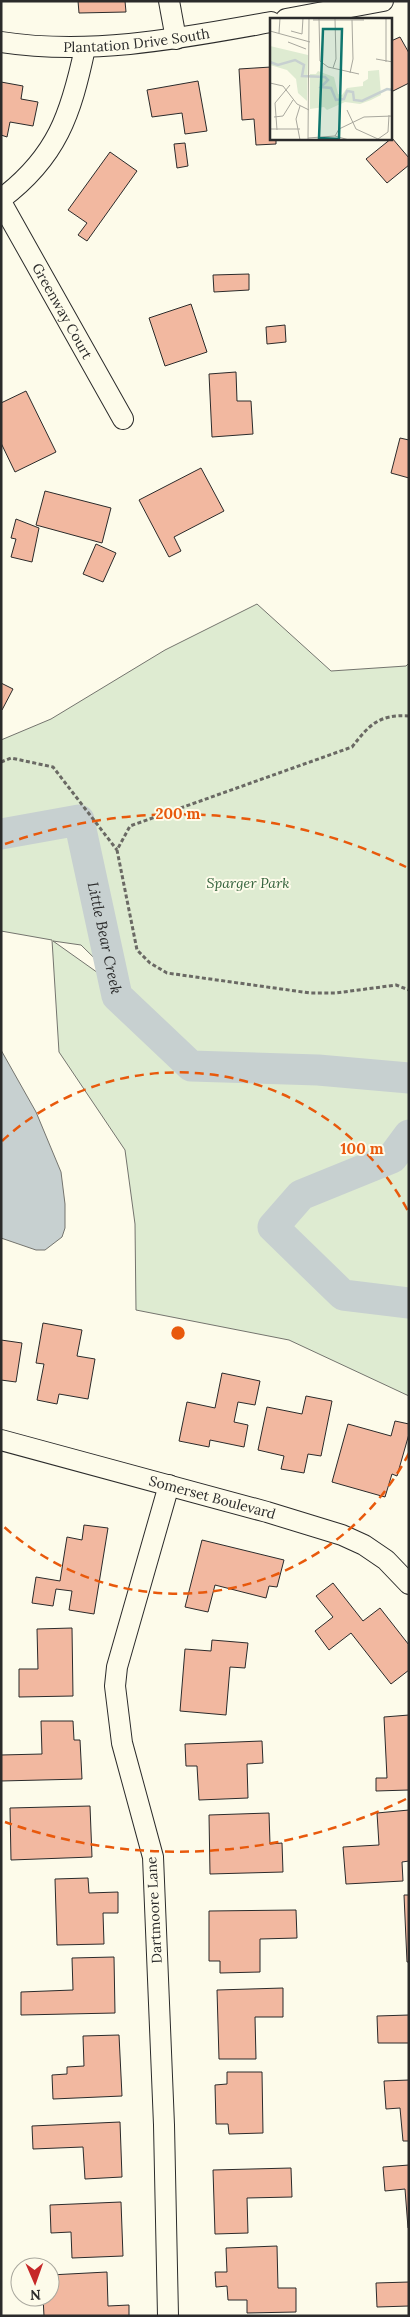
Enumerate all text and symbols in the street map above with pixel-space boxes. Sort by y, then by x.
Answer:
inset map [270,18,392,140]
street label: Plantation Drive South [63,24,211,56]
street label: Greenway Court [28,260,97,363]
text: 200 m [156,804,201,823]
park label: Sparger Park [206,874,290,892]
water label: Little Bear Creek [84,880,126,996]
text: 100 m [341,1139,384,1158]
centre of rings [169,1324,187,1342]
street label: Somerset Boulevard [147,1471,278,1523]
street label: Dartmoore Lane [142,1856,166,1964]
north arrow [10,2257,60,2307]
text: N [30,2286,41,2304]

